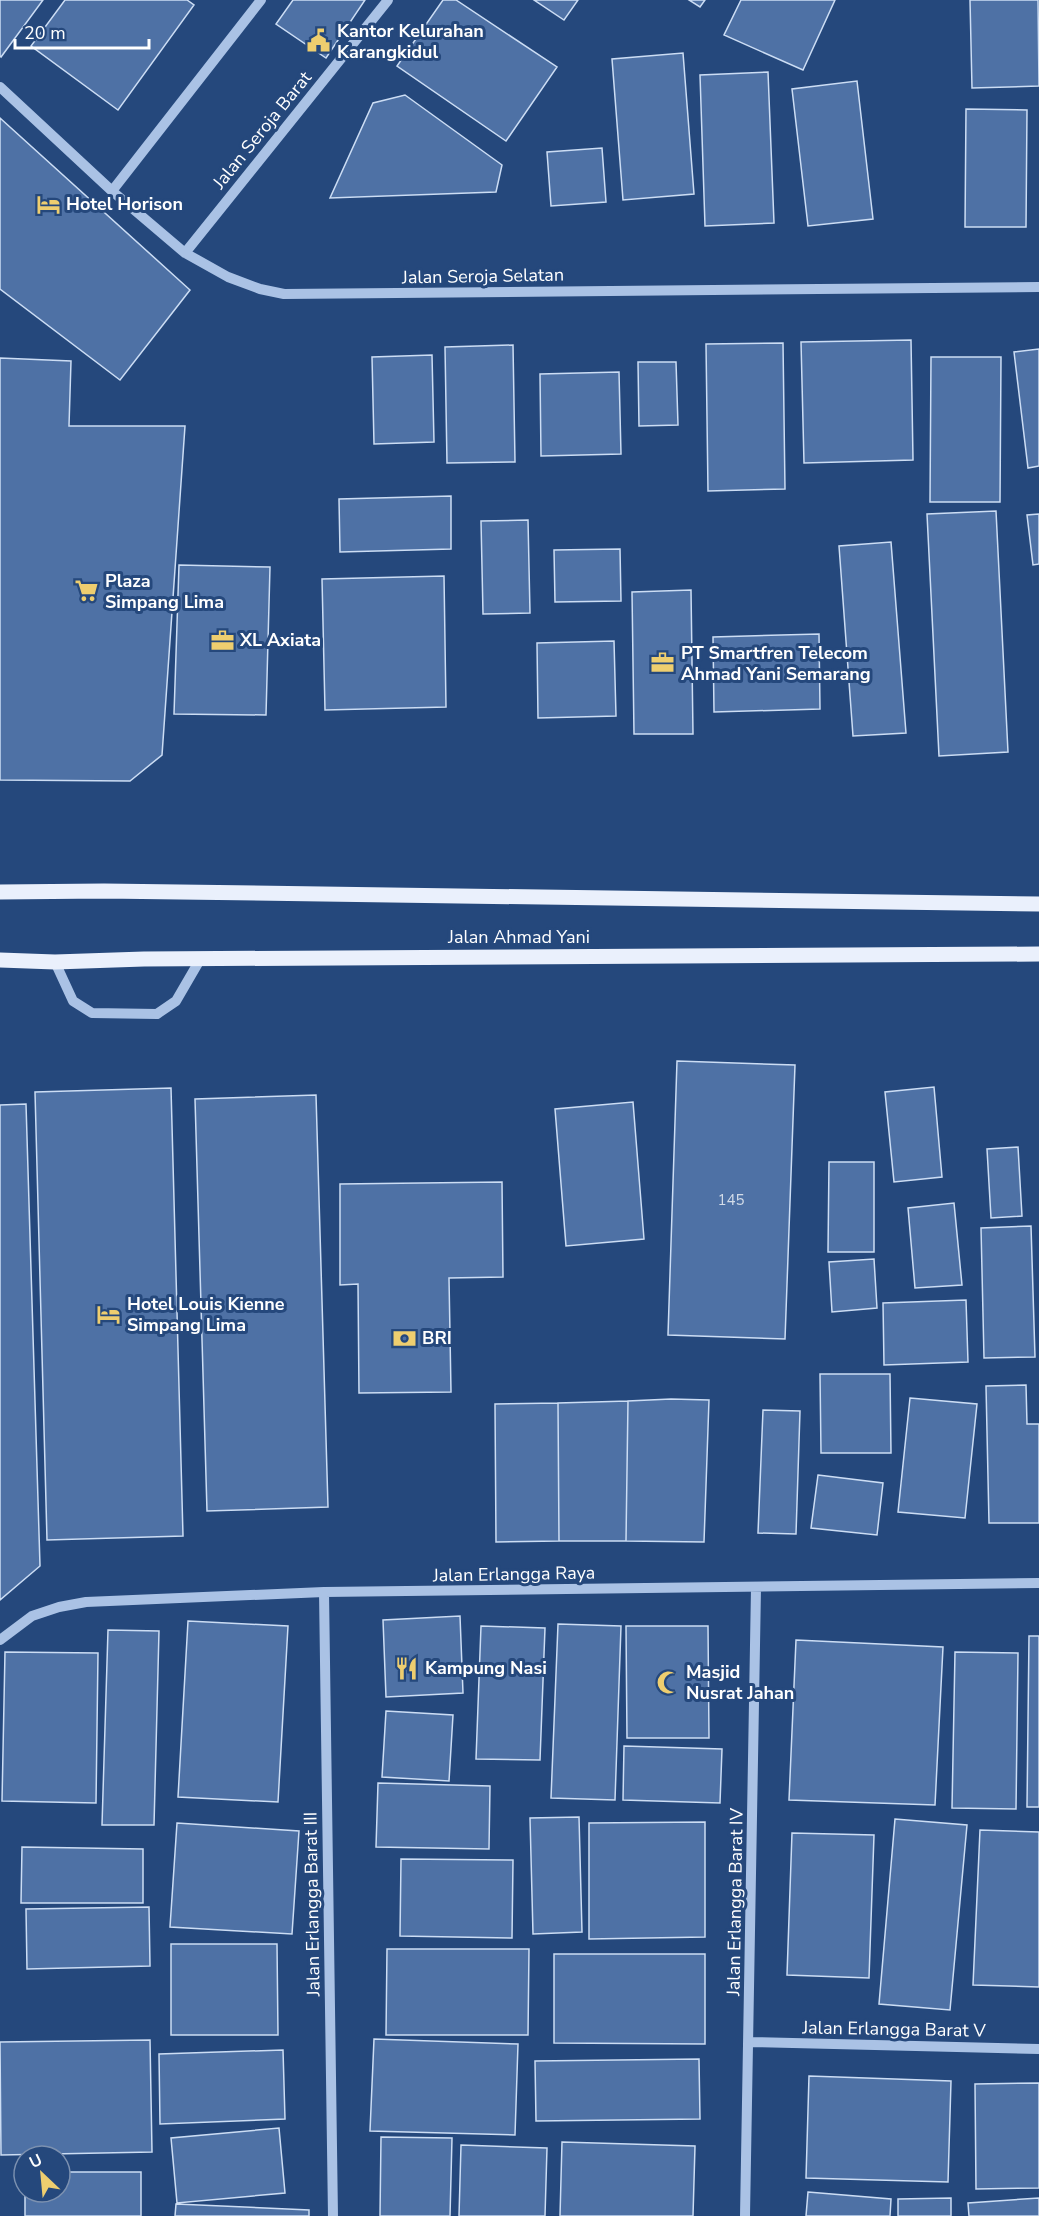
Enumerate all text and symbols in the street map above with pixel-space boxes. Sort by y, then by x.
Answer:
scale bar [15,12,148,50]
place label: Kantor Kelurahan Karangkidul [337,19,484,64]
text: 20 m [24,21,66,45]
public building icon: Kantor Kelurahan Karangkidul [306,28,332,54]
street label: Jalan Seroja Barat [207,66,317,194]
hotel icon: Hotel Horison [35,191,61,217]
place label: Hotel Horison [66,192,183,216]
street label: Jalan Seroja Selatan [401,263,564,289]
place label: Plaza Simpang Lima [105,569,224,614]
supermarket icon: Plaza Simpang Lima [74,578,100,604]
office icon: XL Axiata [209,627,235,653]
place label: XL Axiata [239,628,321,652]
place label: PT Smartfren Telecom Ahmad Yani Semarang [681,641,871,686]
office icon: PT Smartfren Telecom Ahmad Yani Semarang [650,650,676,676]
street label: Jalan Ahmad Yani [447,925,590,949]
house number: 145 [717,1190,745,1210]
place label: Hotel Louis Kienne Simpang Lima [127,1292,285,1337]
hotel icon: Hotel Louis Kienne Simpang Lima [96,1301,122,1327]
bank icon: BRI [391,1325,417,1351]
place label: BRI [422,1326,452,1350]
street label: Jalan Erlangga Raya [432,1561,595,1587]
restaurant icon: Kampung Nasi [394,1655,420,1681]
place label: Kampung Nasi [425,1656,547,1680]
place label: Masjid Nusrat Jahan [686,1660,794,1705]
mosque icon: Masjid Nusrat Jahan [655,1669,681,1695]
street label: Jalan Erlangga Barat IV [721,1807,749,1997]
street label: Jalan Erlangga Barat III [298,1811,326,1998]
street label: Jalan Erlangga Barat V [801,2015,986,2043]
north arrow [12,2144,72,2204]
text: U [26,2149,46,2174]

